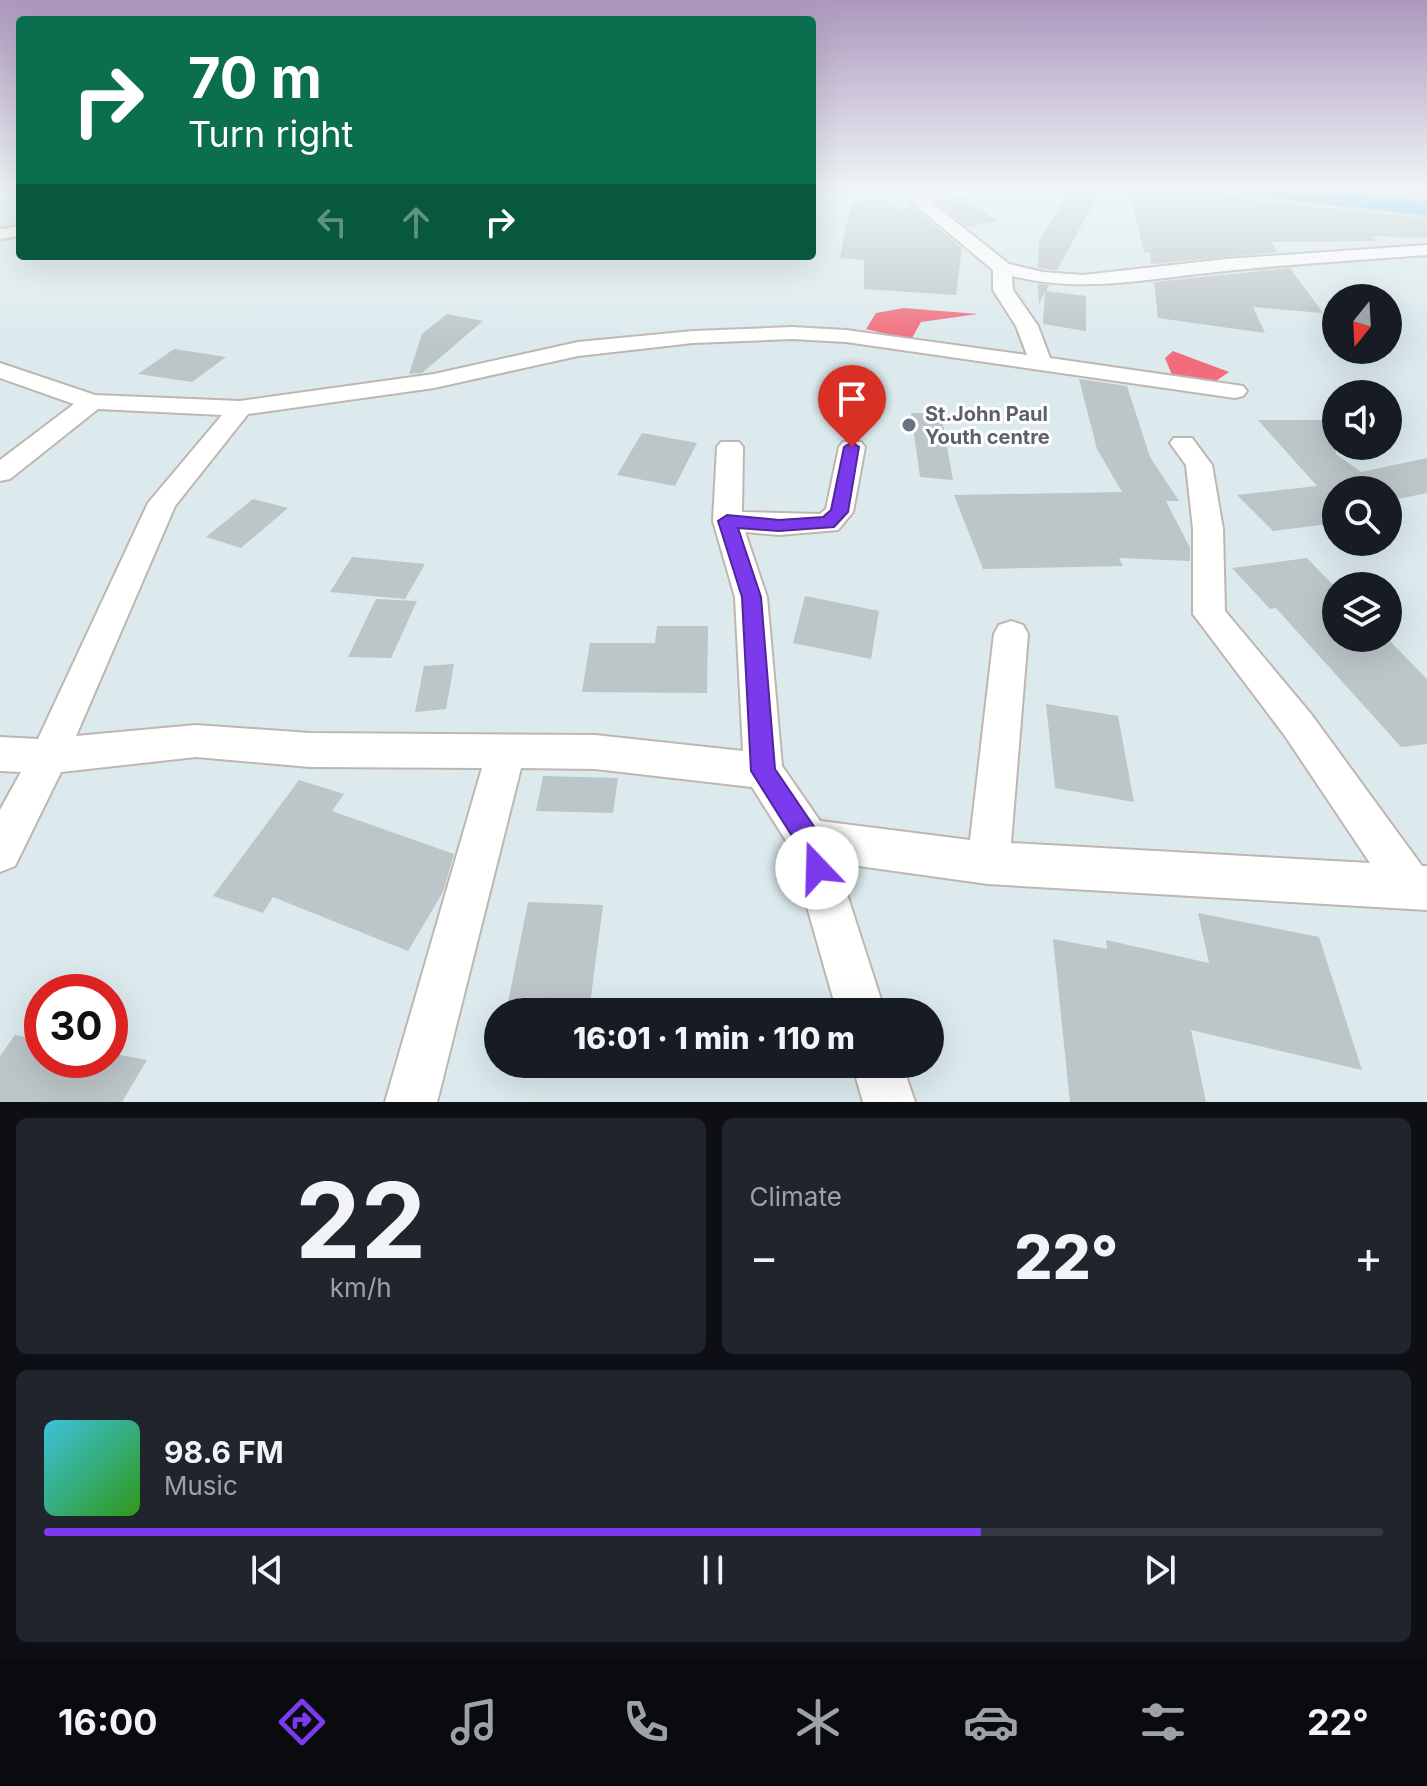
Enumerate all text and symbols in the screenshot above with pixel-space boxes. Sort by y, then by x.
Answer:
text: 70 m [188,44,322,112]
icon: right [56,48,160,152]
text: Turn right [188,112,353,156]
icon: left [310,200,354,244]
icon: ahead [394,200,438,244]
icon: right [478,200,522,244]
north arrow [1322,284,1402,364]
map controls [1322,284,1402,652]
pin [818,365,886,447]
icon: arrive [830,377,874,421]
button: sound [1322,380,1402,460]
place label: St.John Paul Youth centre [925,402,1050,449]
marker: St.John Paul Youth centre [900,416,918,434]
button: search [1322,476,1402,556]
button: layers [1322,572,1402,652]
position arrow [775,826,859,910]
speed limit sign: 30 [24,974,128,1078]
text: 16:01 · 1 min · 110 m [573,1020,855,1056]
text: 22 [295,1157,426,1283]
text: Climate [750,1181,842,1212]
text: 22° [1014,1221,1118,1293]
text: − [750,1230,779,1284]
text: + [1354,1230,1383,1284]
text: km/h [330,1272,392,1303]
text: 98.6 FM [164,1434,284,1470]
text: Music [164,1470,238,1501]
icon: previous [245,1548,289,1592]
icon: pause [691,1548,735,1592]
icon: next [1138,1548,1182,1592]
icon: directions [274,1694,330,1750]
icon: music [446,1694,502,1750]
icon: phone [618,1694,674,1750]
icon: climate [790,1694,846,1750]
icon: car [963,1694,1019,1750]
icon: filters [1135,1694,1191,1750]
text: 16:00 [58,1700,158,1744]
text: 22° [1307,1700,1369,1744]

